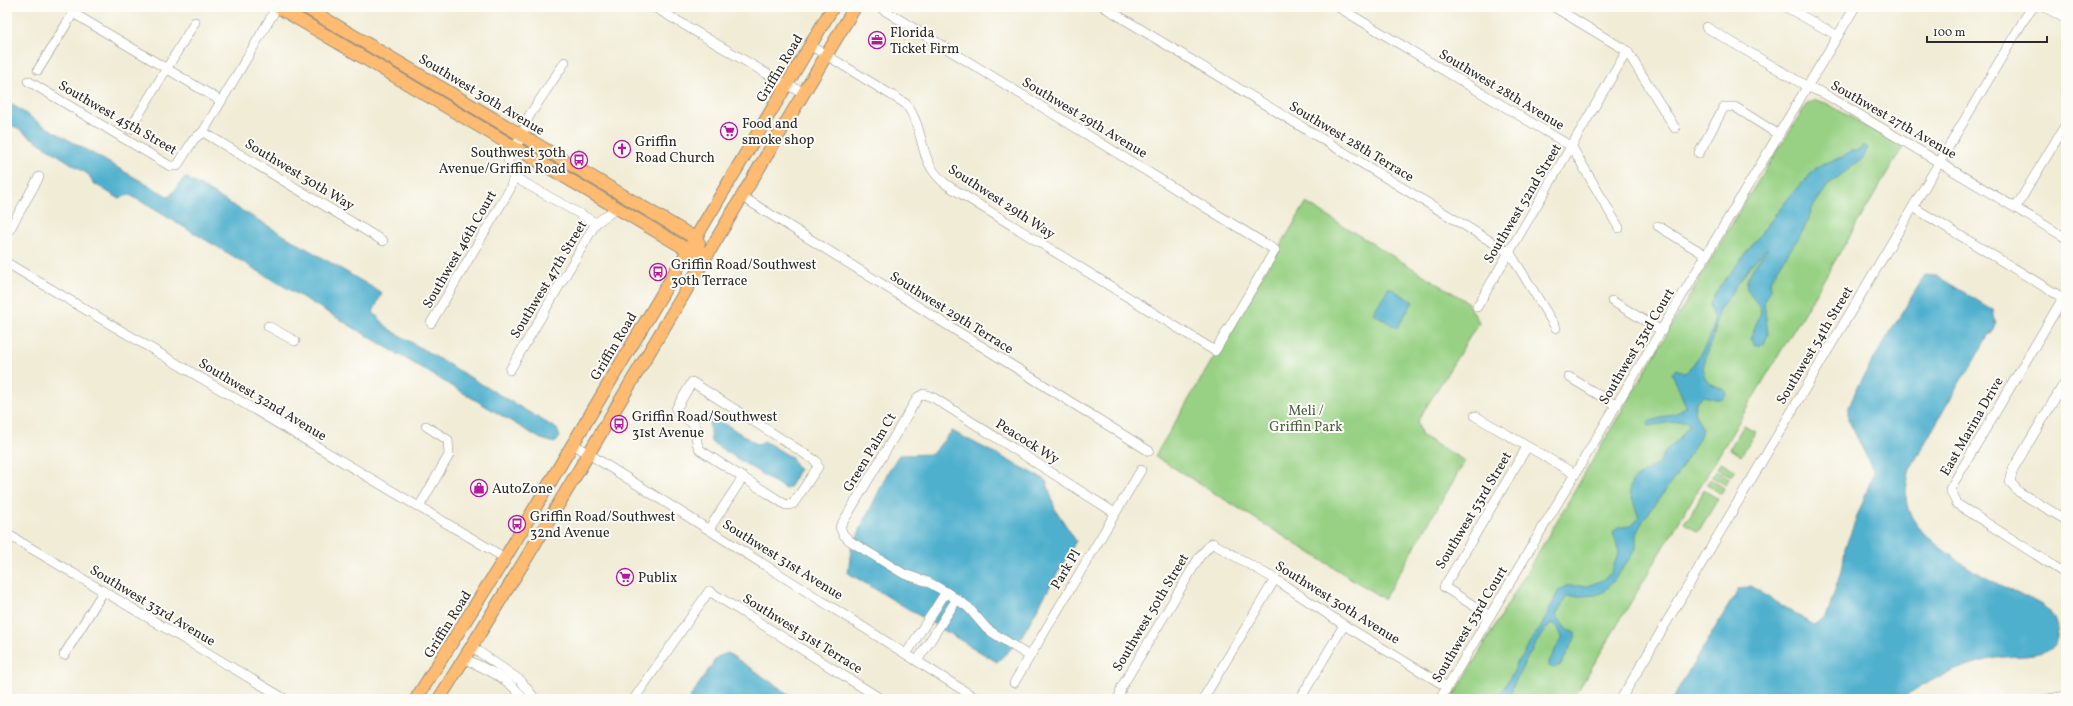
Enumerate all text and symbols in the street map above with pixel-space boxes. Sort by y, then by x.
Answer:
scale bar [1927,18,2047,44]
place label: Florida Ticket Firm [890,24,959,59]
text: 100 m [1933,25,1966,41]
office icon: Florida Ticket Firm [867,30,887,50]
street label: Griffin Road [752,31,808,106]
street label: Southwest 28th Avenue [1435,45,1568,136]
street label: Southwest 30th Avenue [415,50,548,141]
street label: Southwest 29th Avenue [1018,73,1151,164]
street label: Southwest 27th Avenue [1827,76,1960,164]
street label: Southwest 45th Street [54,77,180,160]
street label: Southwest 28th Terrace [1285,97,1418,187]
place label: Food and smoke shop [742,115,814,150]
supermarket icon: Food and smoke shop [719,121,739,141]
place label: Griffin Road Church [635,133,715,168]
street label: Southwest 30th Way [241,135,358,216]
church icon: Griffin Road Church [612,139,632,159]
street label: Southwest 52nd Street [1480,140,1567,267]
place label: Southwest 30th Avenue/Griffin Road [439,144,566,179]
bus stop icon: Southwest 30th Avenue/Griffin Road [569,150,589,170]
street label: Southwest 29th Way [944,160,1059,244]
street label: Southwest 46th Court [419,187,502,312]
street label: Southwest 47th Street [506,217,592,342]
place label: Griffin Road/Southwest 30th Terrace [671,256,817,291]
bus stop icon: Griffin Road/Southwest 30th Terrace [648,262,668,282]
street label: Southwest 29th Terrace [886,267,1017,359]
street label: Southwest 54th Street [1772,283,1858,408]
street label: Southwest 53rd Court [1595,285,1680,408]
street label: Griffin Road [586,309,642,384]
street label: Southwest 32nd Avenue [195,354,330,446]
street label: East Marina Drive [1936,373,2009,480]
park label: Meli / Griffin Park [1269,402,1343,437]
place label: Griffin Road/Southwest 31st Avenue [632,408,778,443]
street label: Green Palm Ct [839,410,901,496]
bus stop icon: Griffin Road/Southwest 31st Avenue [609,414,629,434]
street label: Peacock Wy [992,415,1063,470]
street label: Southwest 53rd Street [1432,448,1517,573]
shop icon: AutoZone [469,478,489,498]
place label: AutoZone [492,480,553,499]
place label: Griffin Road/Southwest 32nd Avenue [530,508,676,543]
bus stop icon: Griffin Road/Southwest 32nd Avenue [507,514,527,534]
street label: Southwest 31st Avenue [718,515,846,605]
street label: Park Pl [1047,546,1086,593]
street label: Southwest 50th Street [1109,550,1194,675]
street label: Southwest 30th Avenue [1271,557,1404,650]
street label: Southwest 33rd Avenue [86,561,219,652]
street label: Southwest 53rd Court [1428,563,1513,686]
supermarket icon: Publix [615,567,635,587]
place label: Publix [638,569,677,588]
street label: Griffin Road [420,587,477,662]
street label: Southwest 31st Terrace [739,590,866,679]

